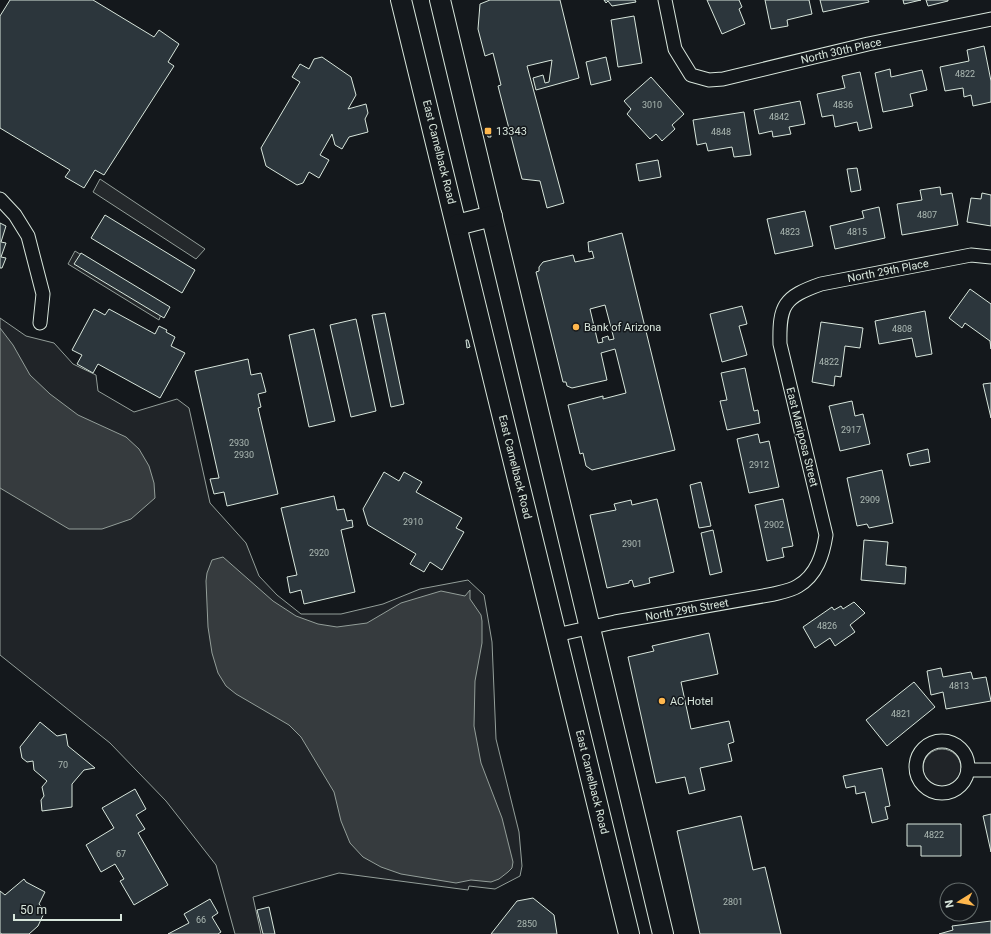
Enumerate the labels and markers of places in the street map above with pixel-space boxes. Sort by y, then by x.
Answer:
place label: 13343 [496,125,527,138]
marker: 13343 [483,126,493,136]
place label: Bank of Arizona [584,321,661,334]
marker: Bank of Arizona [571,322,581,332]
place label: AC Hotel [670,695,713,708]
marker: AC Hotel [657,696,667,706]

